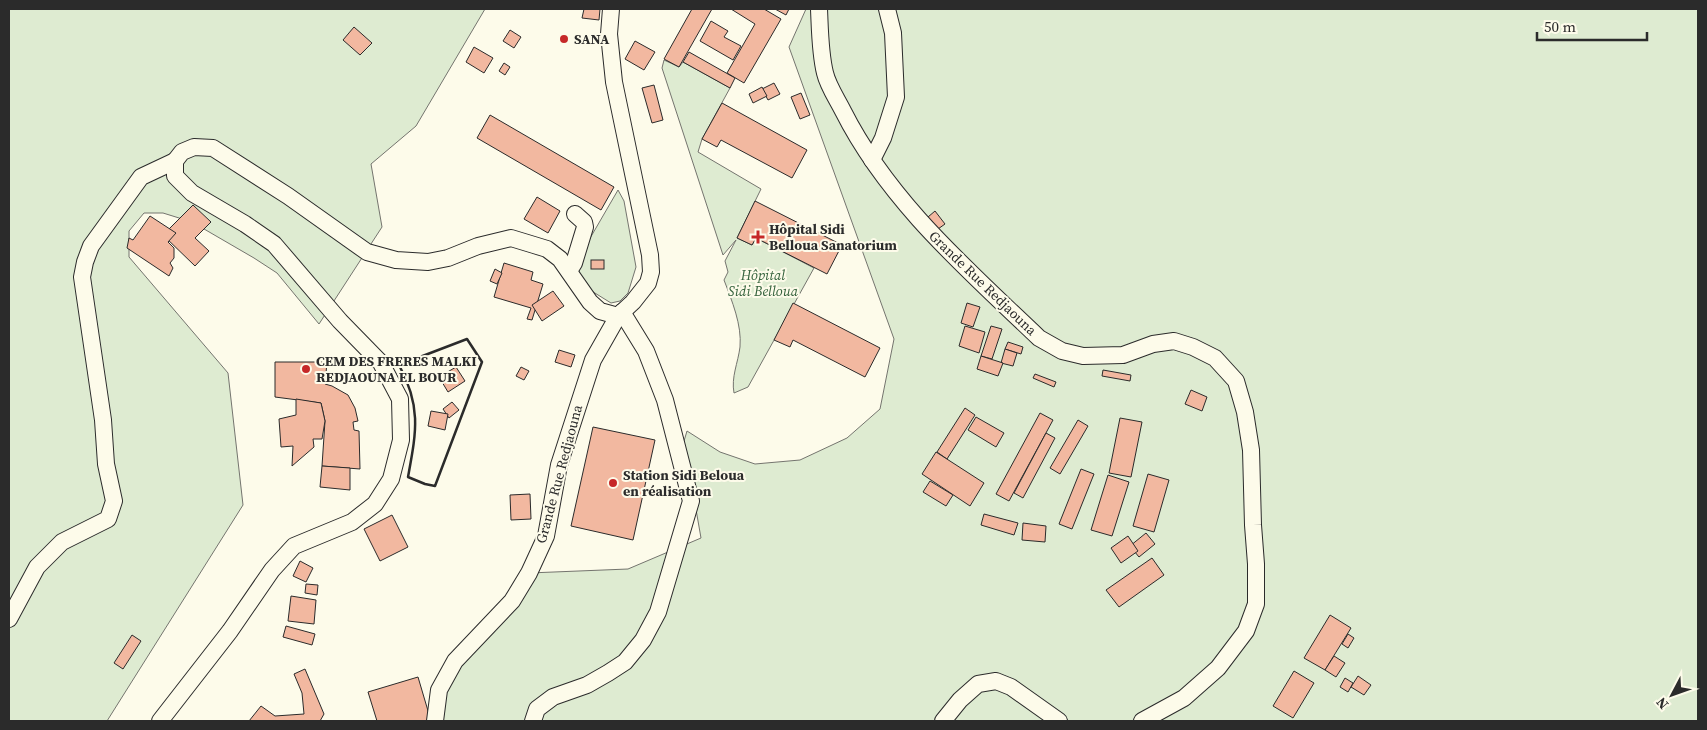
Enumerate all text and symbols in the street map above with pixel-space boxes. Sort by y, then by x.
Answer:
scale bar [1537,10,1647,42]
text: 50 m [1544,16,1576,37]
place label: SANA [574,29,610,49]
marker: SANA [558,33,570,45]
place label: Hôpital Sidi Belloua Sanatorium [769,219,897,255]
street label: Grande Rue Redjaouna [925,226,1042,340]
marker: Hôpital Sidi Belloua Sanatorium [751,230,765,244]
park label: Hôpital Sidi Belloua [728,265,799,301]
place label: CEM DES FRERES MALKI REDJAOUNA EL BOUR [316,351,477,387]
marker: CEM DES FRERES MALKI REDJAOUNA EL BOUR [300,363,312,375]
street label: Grande Rue Redjaouna [531,402,587,546]
place label: Station Sidi Beloua en réalisation [623,465,745,501]
marker: Station Sidi Beloua en réalisation [607,477,619,489]
north arrow [1647,670,1697,720]
text: N [1651,693,1673,714]

